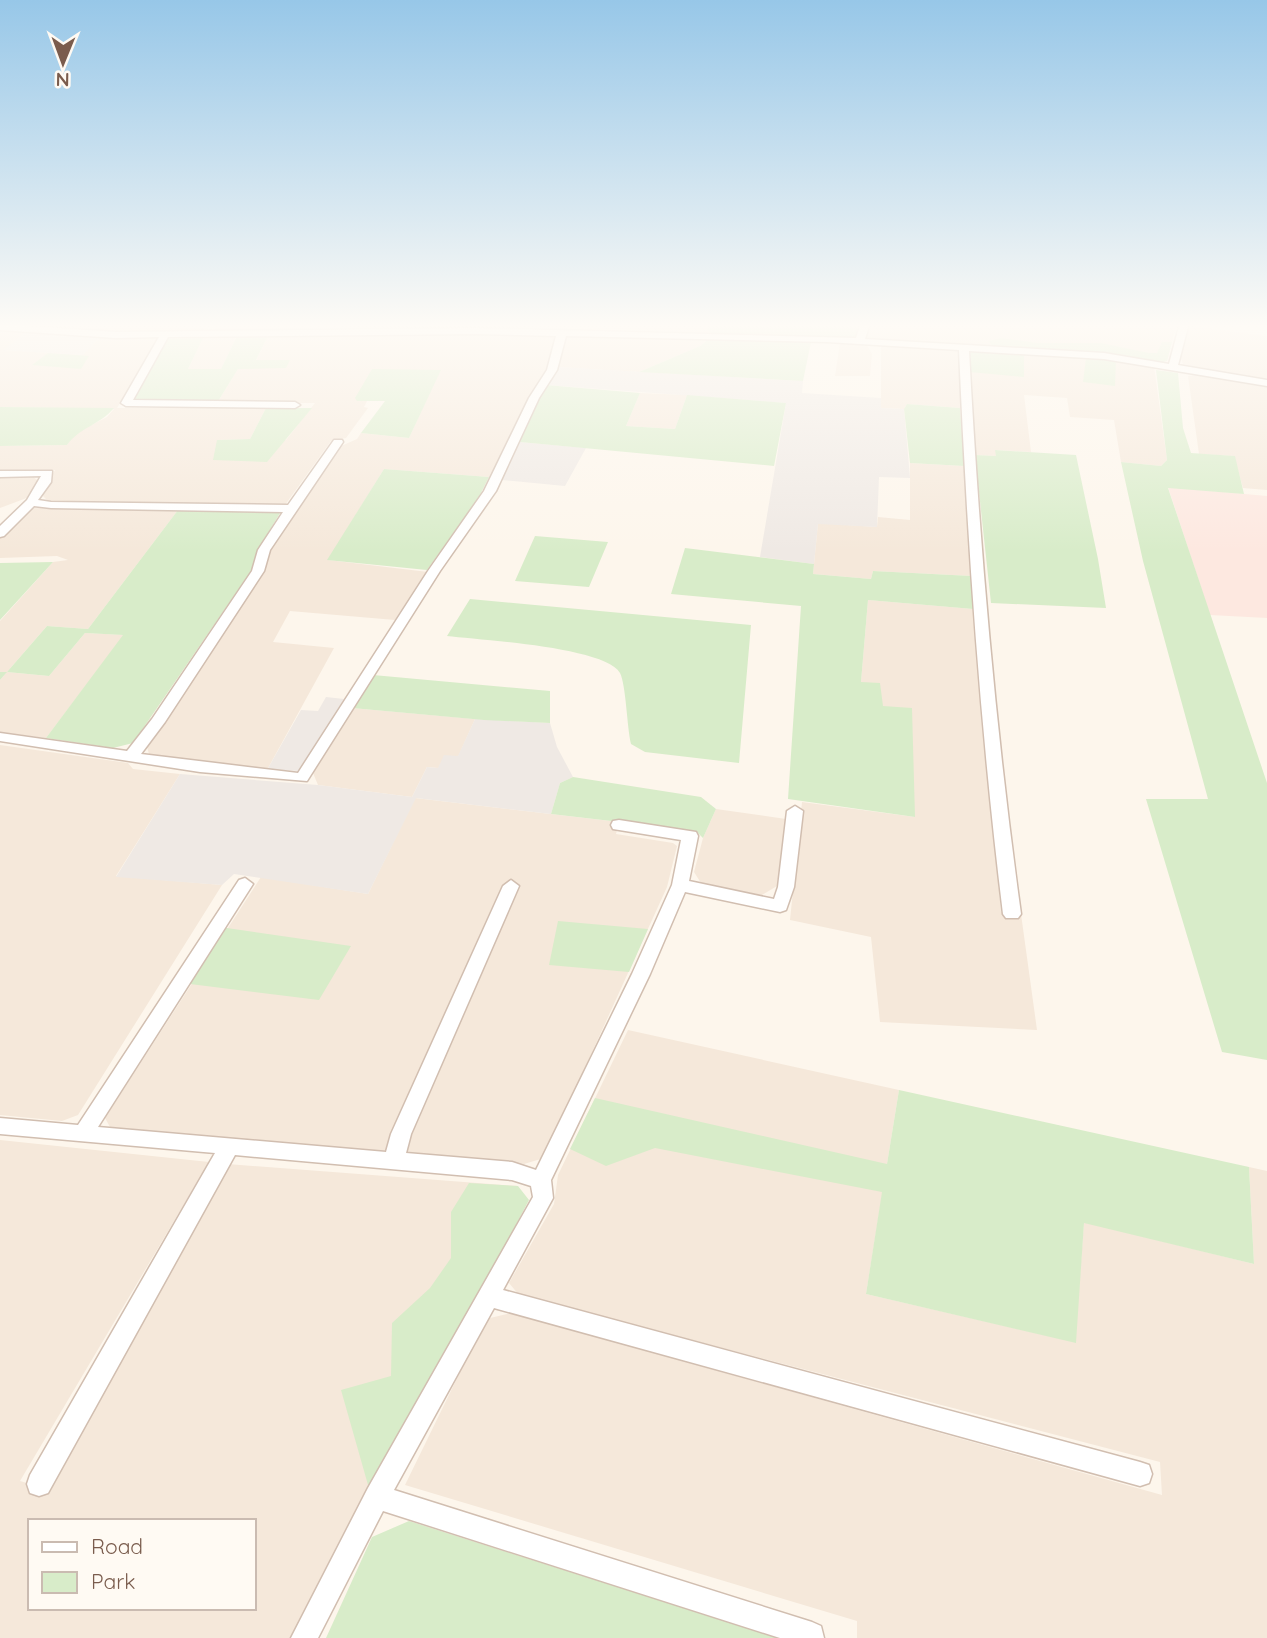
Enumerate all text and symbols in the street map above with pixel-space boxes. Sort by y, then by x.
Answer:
north arrow [28,28,98,98]
text: N [56,68,70,92]
legend [28,1519,256,1610]
text: Road [91,1533,143,1559]
text: Park [91,1568,135,1594]

